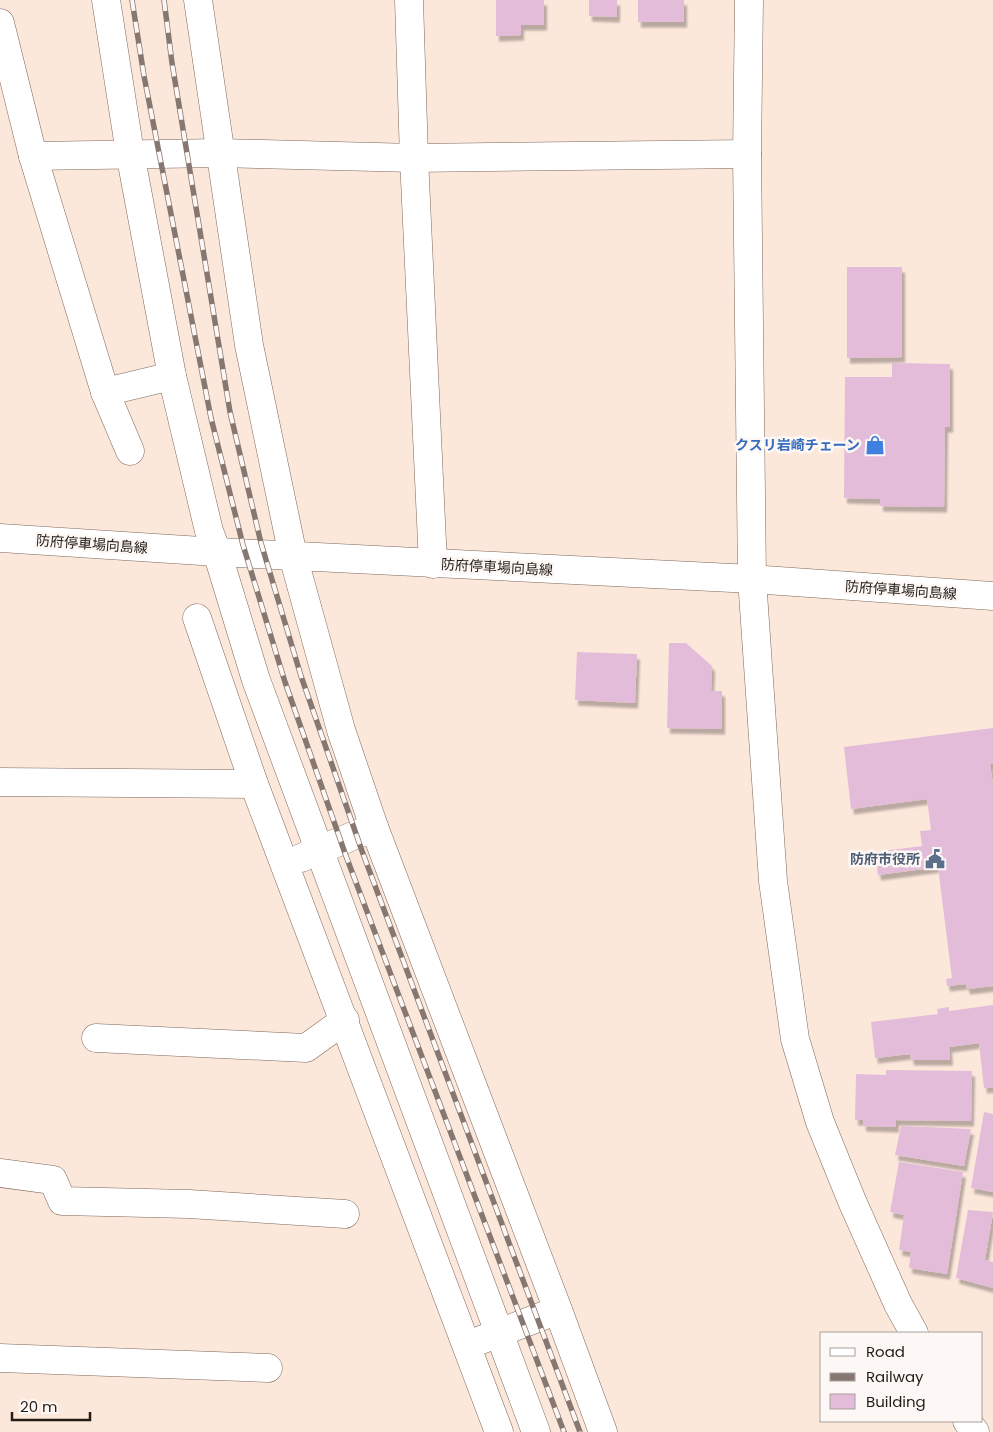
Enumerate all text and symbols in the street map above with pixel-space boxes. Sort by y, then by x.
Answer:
shop icon: クスリ岩崎チェーン [864,434,886,456]
place label: クスリ岩崎チェーン [735,435,860,455]
street label: 防府停車場向島線 [35,530,149,558]
street label: 防府停車場向島線 [441,554,553,580]
street label: 防府停車場向島線 [844,576,958,604]
public building icon: 防府市役所 [924,848,946,870]
place label: 防府市役所 [850,849,920,869]
legend [820,1332,983,1422]
text: Road [866,1341,905,1362]
text: Railway [866,1366,924,1387]
scale bar [12,1390,90,1422]
text: Building [866,1391,926,1412]
text: 20 m [20,1396,58,1417]

